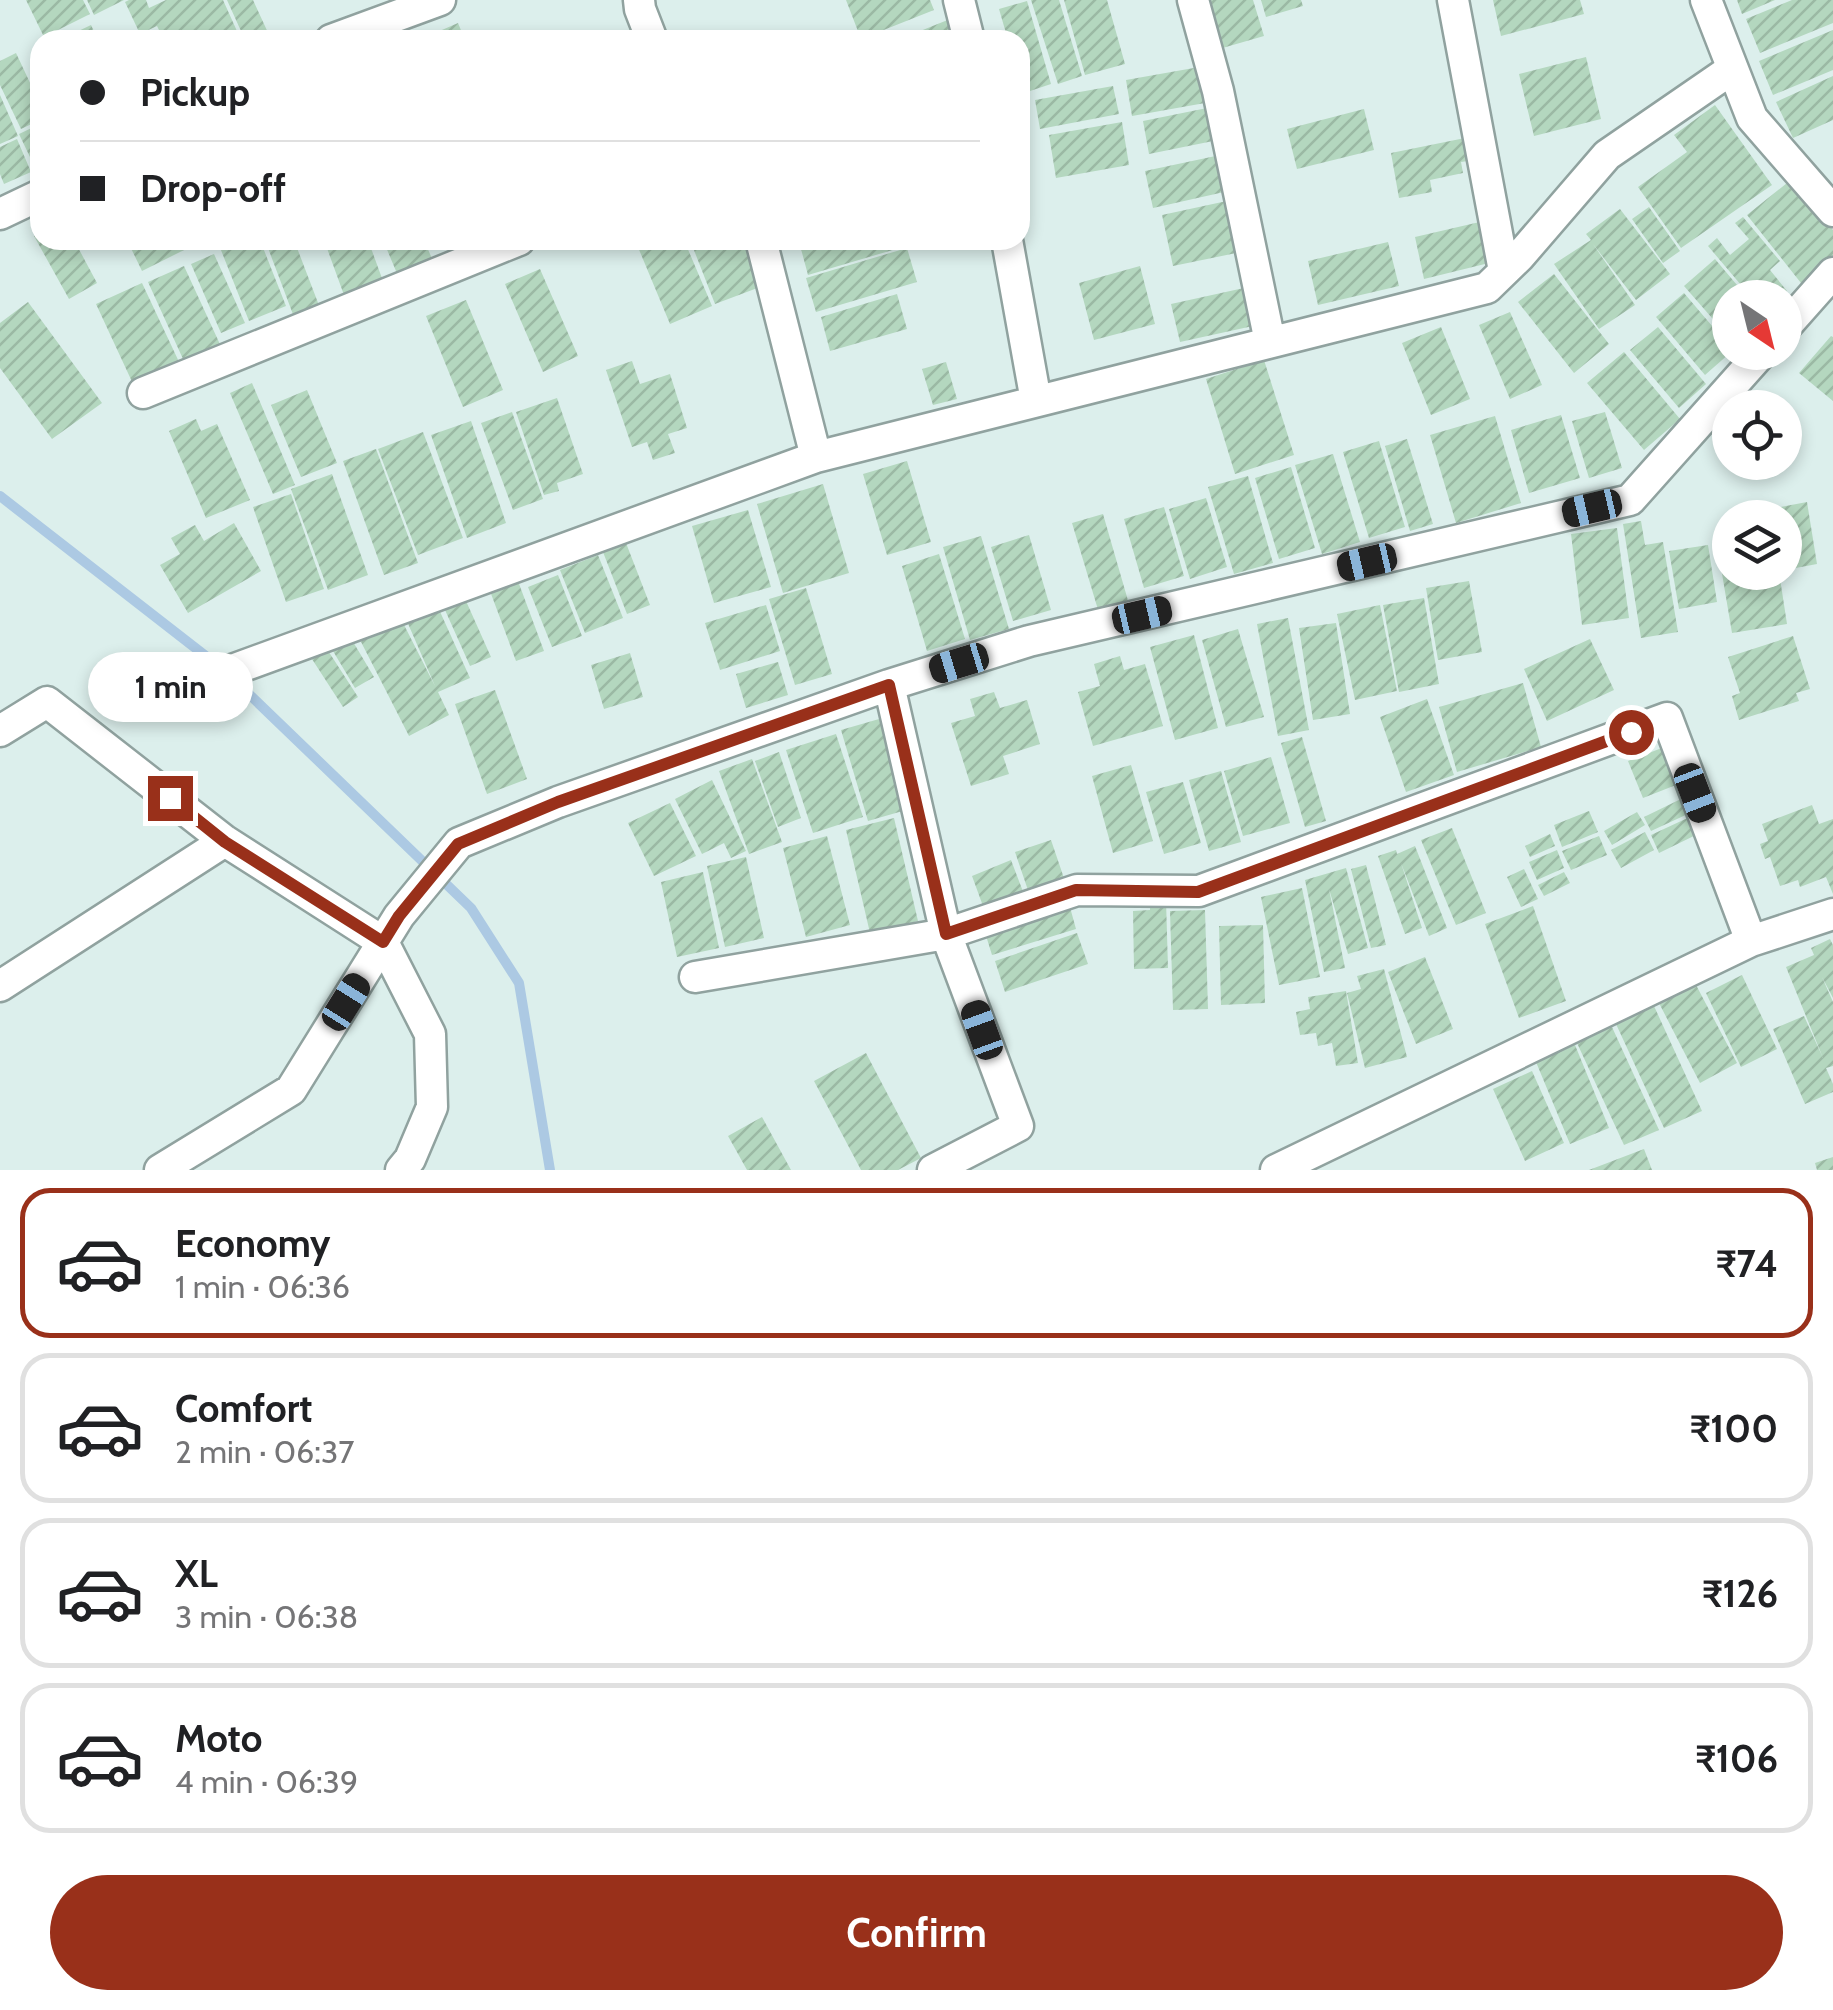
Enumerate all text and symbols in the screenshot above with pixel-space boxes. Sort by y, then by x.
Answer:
text: Pickup [140,69,250,116]
text: Drop-off [140,165,286,212]
north arrow [1712,280,1802,370]
map controls [1712,280,1802,590]
button: locate [1712,390,1802,480]
car [1559,487,1625,529]
button: layers [1712,500,1802,590]
car [1334,541,1400,583]
car [1109,594,1175,636]
car [926,640,992,686]
callout: 1 min [88,653,252,723]
text: 1 min [134,667,207,706]
route start [1609,710,1654,755]
car [1670,760,1720,826]
route end [148,776,193,821]
car [317,969,375,1035]
car [958,997,1006,1063]
icon: car [55,1218,145,1308]
text: Economy [175,1220,330,1267]
text: ₹74 [1716,1240,1778,1287]
text: 1 min · 06:36 [175,1267,350,1306]
icon: car [55,1383,145,1473]
text: Comfort [175,1385,312,1432]
text: ₹100 [1690,1405,1778,1452]
text: 2 min · 06:37 [175,1432,354,1471]
icon: car [55,1548,145,1638]
text: XL [175,1550,218,1597]
text: ₹126 [1702,1570,1778,1617]
text: 3 min · 06:38 [175,1597,358,1636]
icon: car [55,1713,145,1803]
text: Moto [175,1715,262,1762]
text: ₹106 [1695,1735,1778,1782]
text: 4 min · 06:39 [175,1762,358,1801]
button: Confirm [50,1875,1783,1990]

